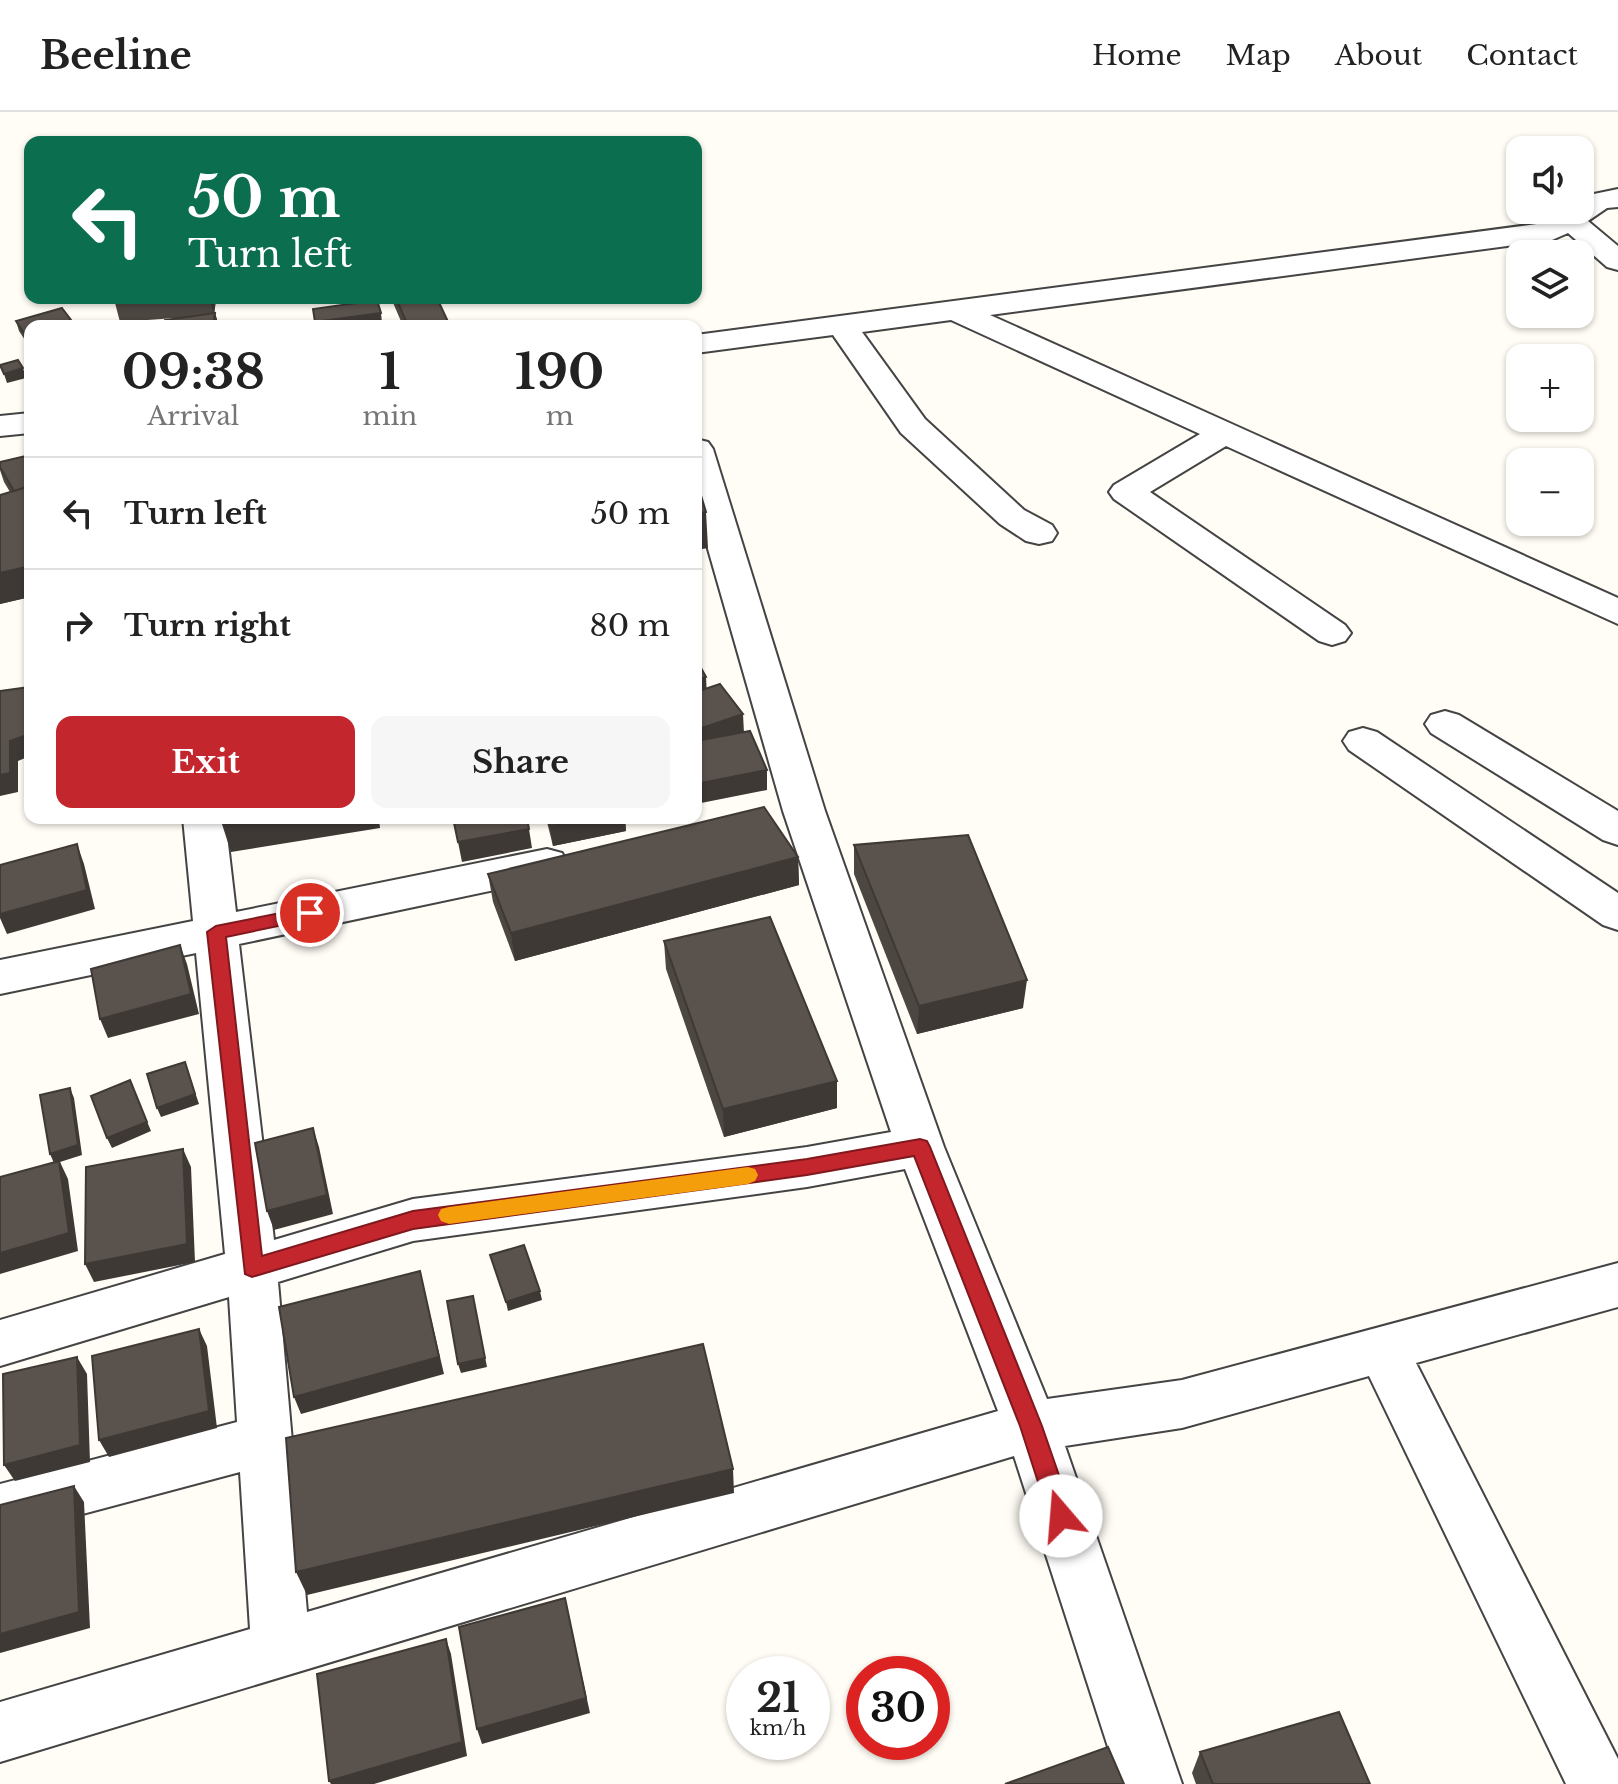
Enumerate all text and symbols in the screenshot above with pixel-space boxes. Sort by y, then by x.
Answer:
text: Beeline [40,32,192,79]
text: Home [1092,38,1182,73]
text: Map [1226,38,1291,73]
text: About [1335,38,1422,73]
text: Contact [1466,38,1578,73]
map controls [1506,136,1594,536]
button: sound [1506,136,1594,224]
text: 50 m [188,163,340,232]
icon: left [56,168,160,272]
text: Turn left [188,232,352,277]
button: layers [1506,240,1594,328]
text: 09:38 [122,342,265,402]
text: 1 [379,342,400,402]
text: 190 [515,342,604,402]
button: + [1506,344,1594,432]
text: Arrival [147,400,239,432]
text: min [363,400,417,432]
text: m [546,400,574,432]
button: − [1506,448,1594,536]
icon: left [56,491,100,535]
text: Turn left [124,495,267,532]
text: 50 m [591,495,670,532]
icon: right [56,603,100,647]
text: Turn right [124,607,291,644]
text: 80 m [590,607,670,644]
button: Exit [56,716,355,808]
button: Share [371,716,670,808]
pin [276,879,344,947]
icon: arrive [288,891,332,935]
position arrow [1019,1474,1103,1558]
speed limit sign: 30 [846,1656,950,1760]
text: 21 [756,1673,800,1723]
text: km/h [750,1716,806,1740]

